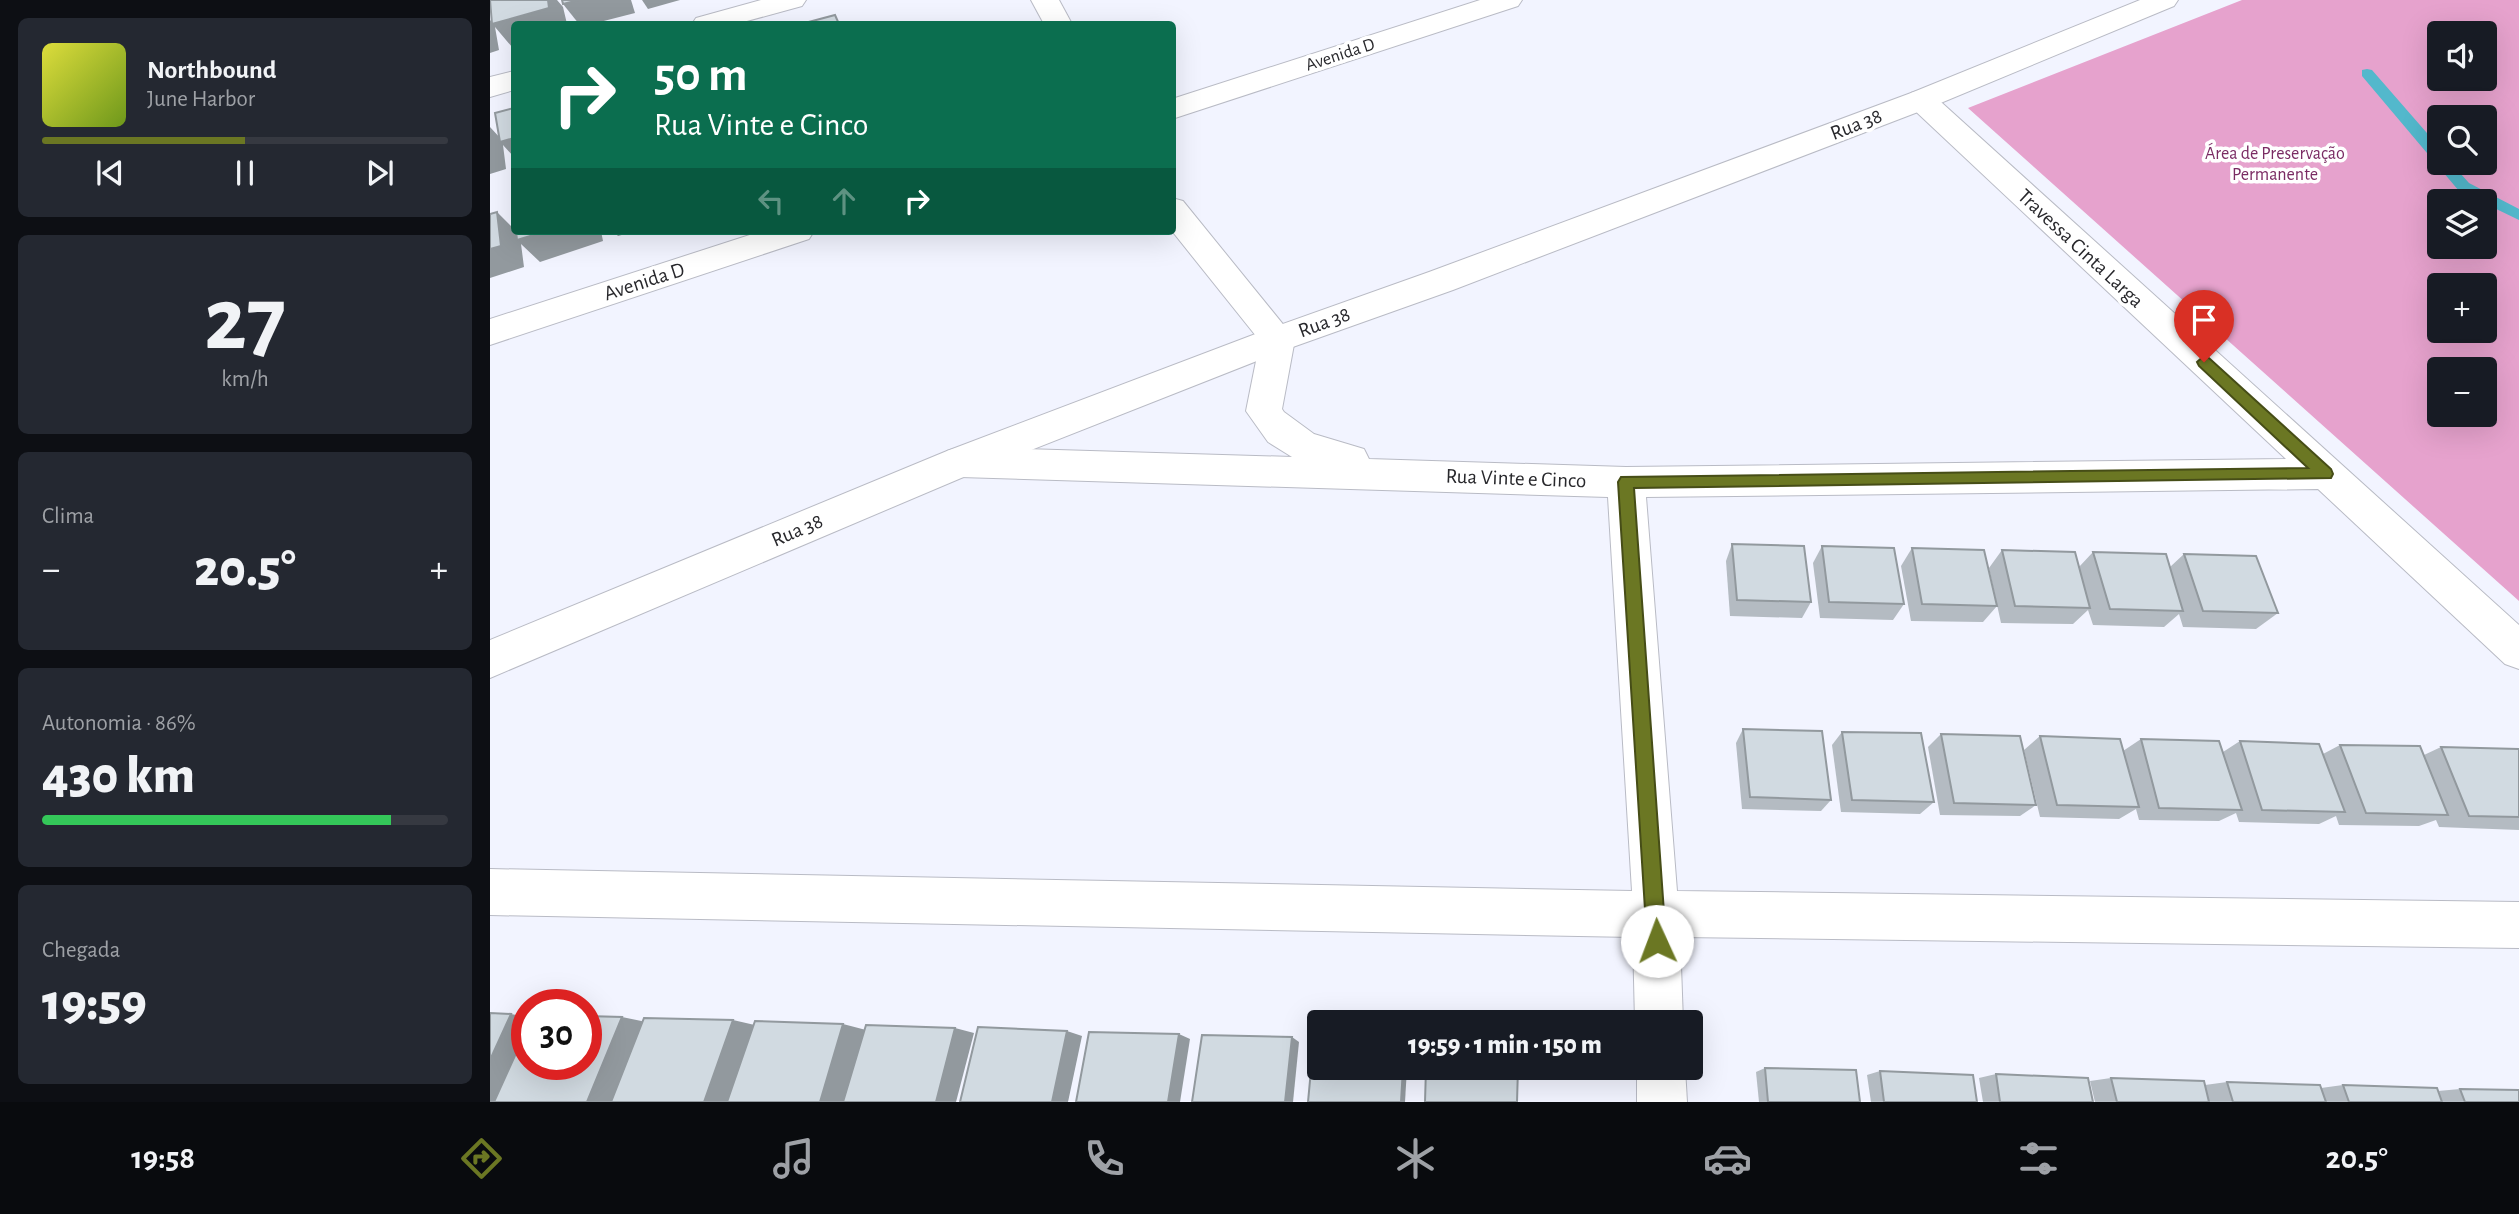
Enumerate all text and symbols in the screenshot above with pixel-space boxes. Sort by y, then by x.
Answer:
map controls [2427,21,2497,427]
button: sound [2427,21,2497,91]
street label: Avenida D [1303,35,1377,75]
icon: right [539,49,630,140]
text: 50 m [654,51,748,100]
text: Northbound [147,57,276,83]
text: June Harbor [147,88,255,111]
street label: Rua 38 [1827,105,1885,144]
button: search [2427,105,2497,175]
text: Rua Vinte e Cinco [654,109,869,141]
park label: Área de Preservação Permanente [2205,142,2345,184]
icon: previous [91,154,129,192]
icon: pause [226,154,264,192]
icon: next [361,154,399,192]
icon: left [752,182,790,220]
icon: ahead [825,182,863,220]
icon: right [898,182,936,220]
street label: Travessa Cinta Larga [2014,185,2148,312]
button: layers [2427,189,2497,259]
street label: Avenida D [601,259,687,304]
button: + [2427,273,2497,343]
text: 27 [204,275,286,366]
pin [2174,290,2234,362]
icon: arrive [2185,301,2223,339]
street label: Rua 38 [1295,303,1353,342]
button: − [2427,357,2497,427]
text: km/h [221,368,269,391]
street label: Rua Vinte e Cinco [1445,466,1587,491]
text: Clima [42,505,94,528]
street label: Rua 38 [768,510,826,551]
text: 20.5° [194,543,296,595]
text: − [42,551,60,589]
text: + [430,551,448,589]
text: Autonomia · 86% [42,712,196,735]
text: 430 km [42,750,195,802]
position arrow [1620,904,1694,978]
text: Chegada [42,939,120,962]
text: 19:59 [42,977,147,1029]
speed limit sign: 30 [511,989,602,1080]
text: 19:59 · 1 min · 150 m [1408,1032,1602,1058]
icon: directions [457,1134,506,1183]
icon: music [769,1134,818,1183]
icon: phone [1080,1134,1129,1183]
icon: climate [1391,1134,1440,1183]
icon: car [1703,1134,1752,1183]
icon: filters [2014,1134,2063,1183]
text: 19:58 [131,1142,195,1174]
text: 20.5° [2325,1142,2388,1174]

